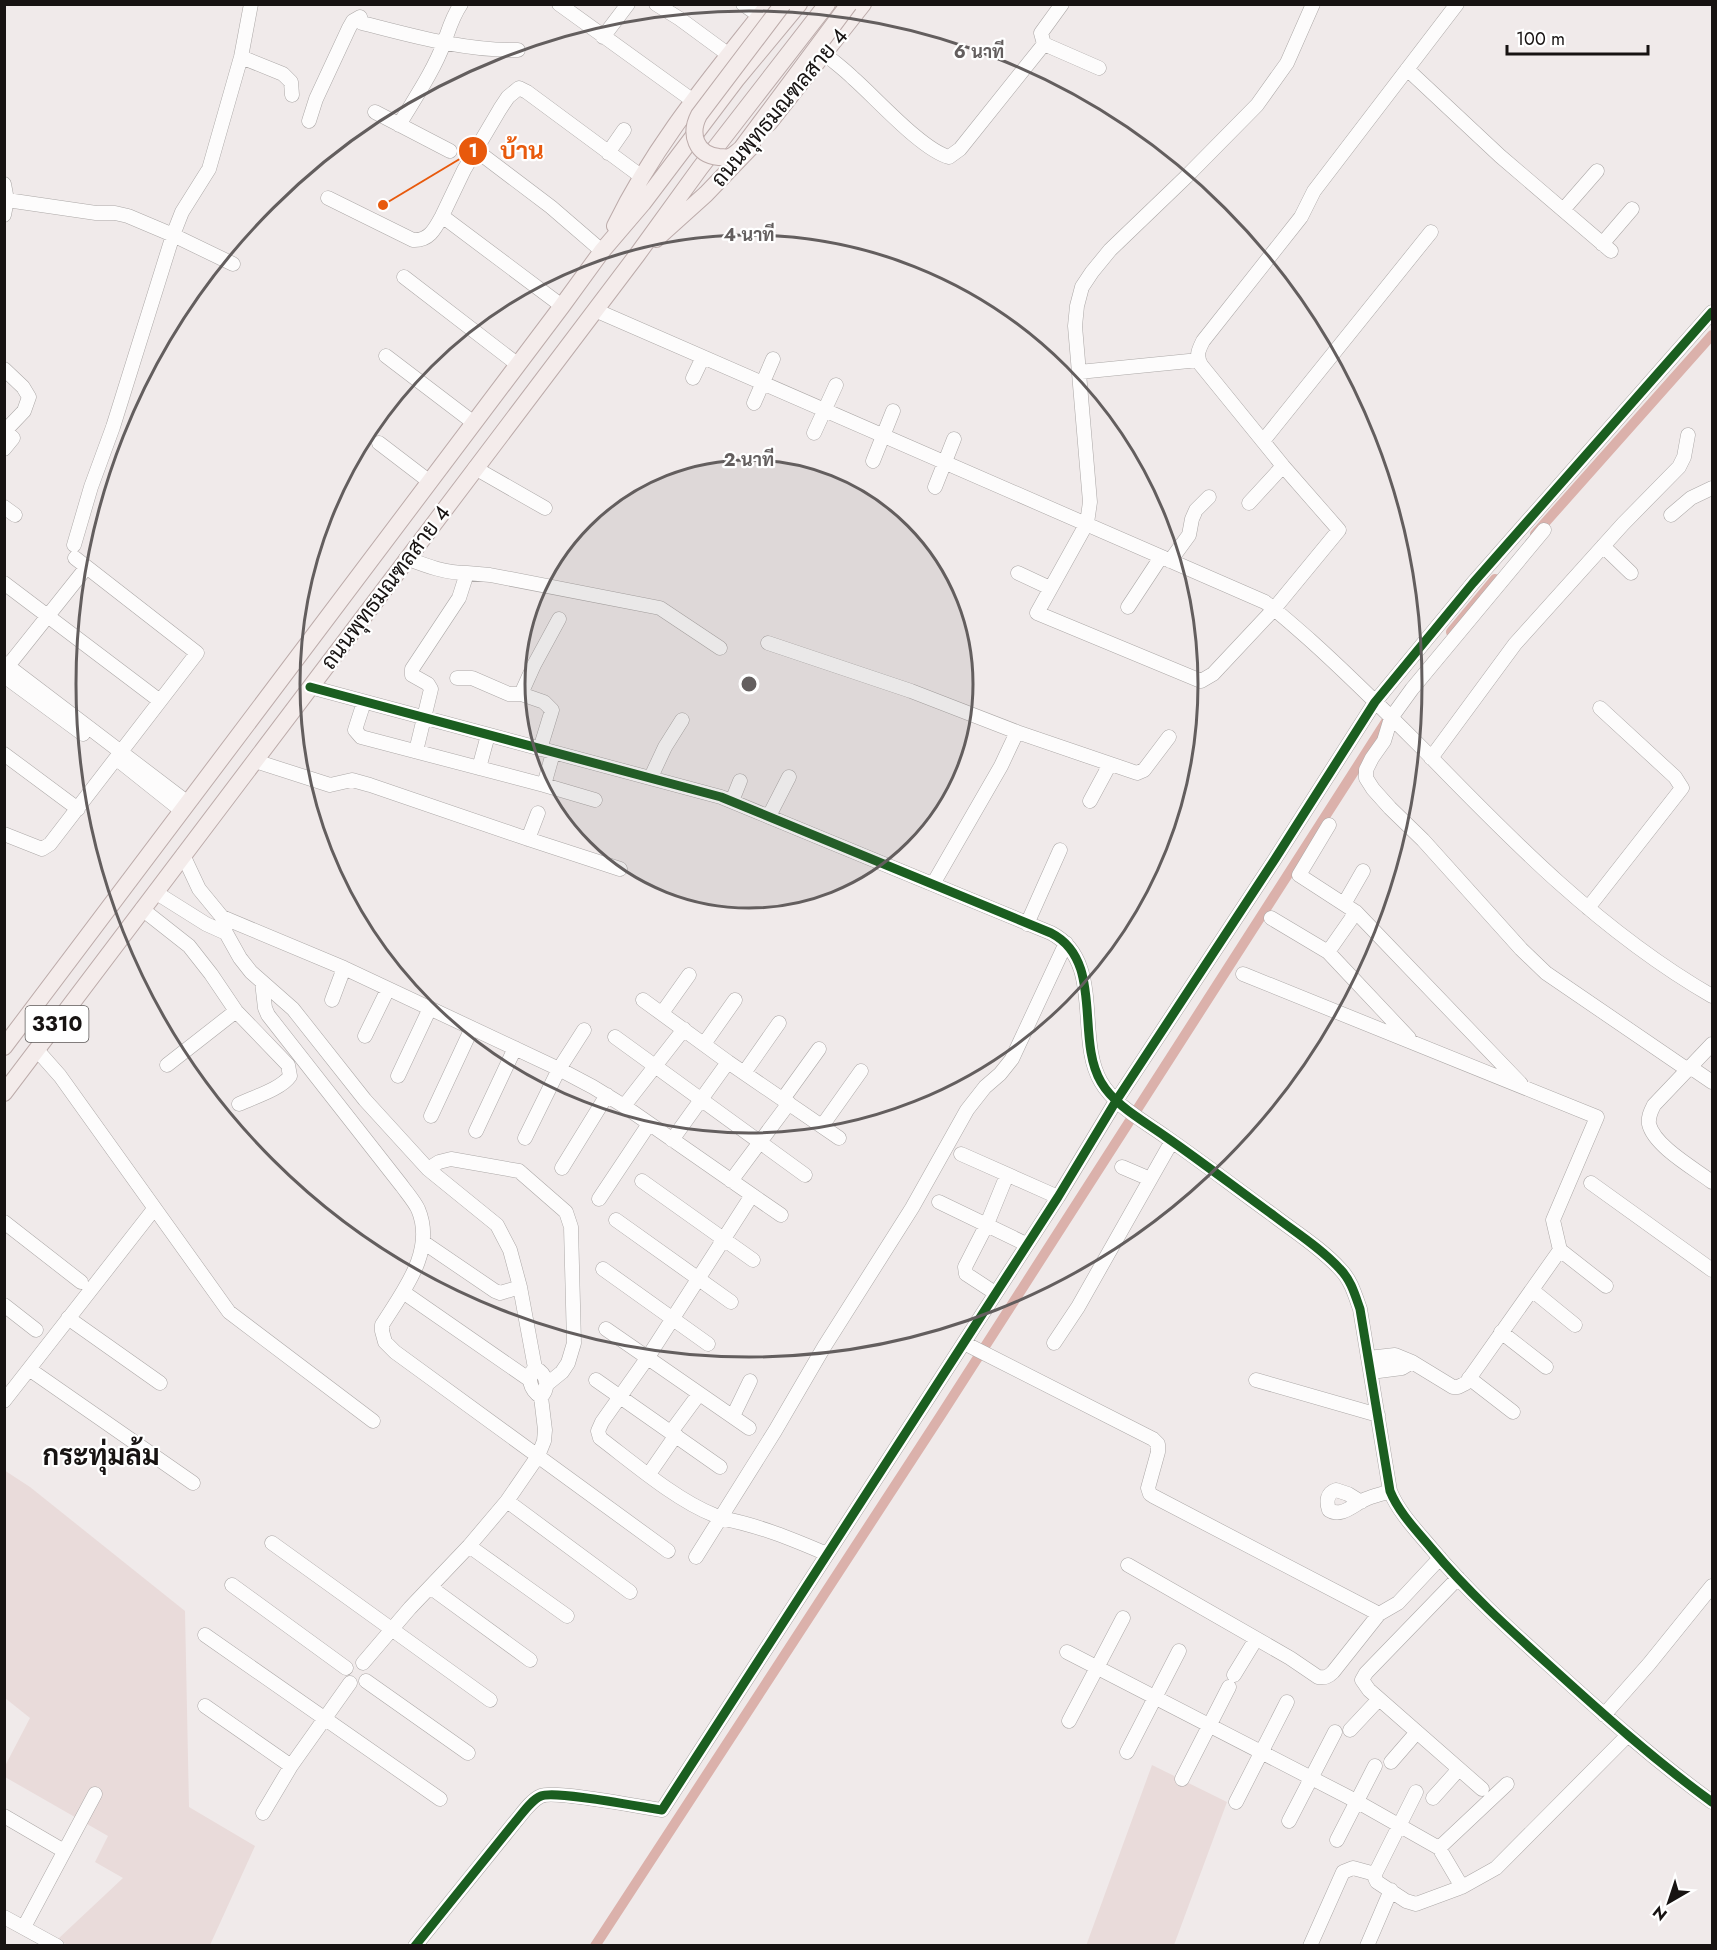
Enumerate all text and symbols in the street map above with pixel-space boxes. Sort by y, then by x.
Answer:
scale bar [1507,18,1648,56]
street label: ถนนพุทธมณฑลสาย 4 [703,21,855,193]
text: 100 m [1516,26,1565,52]
text: 6 นาที [954,39,1004,65]
callout: บ้าน [458,130,556,172]
text: บ้าน [500,133,544,168]
text: 1 [468,138,478,164]
text: 4 นาที [723,222,775,248]
text: 2 นาที [724,447,774,473]
street label: ถนนพุทธมณฑลสาย 4 [312,498,458,676]
centre of rings [739,674,759,694]
road number: 3310 [26,1006,88,1042]
district label: กระทุ่มล้ม [42,1435,160,1476]
north arrow [1639,1872,1699,1932]
text: N [1648,1900,1672,1926]

